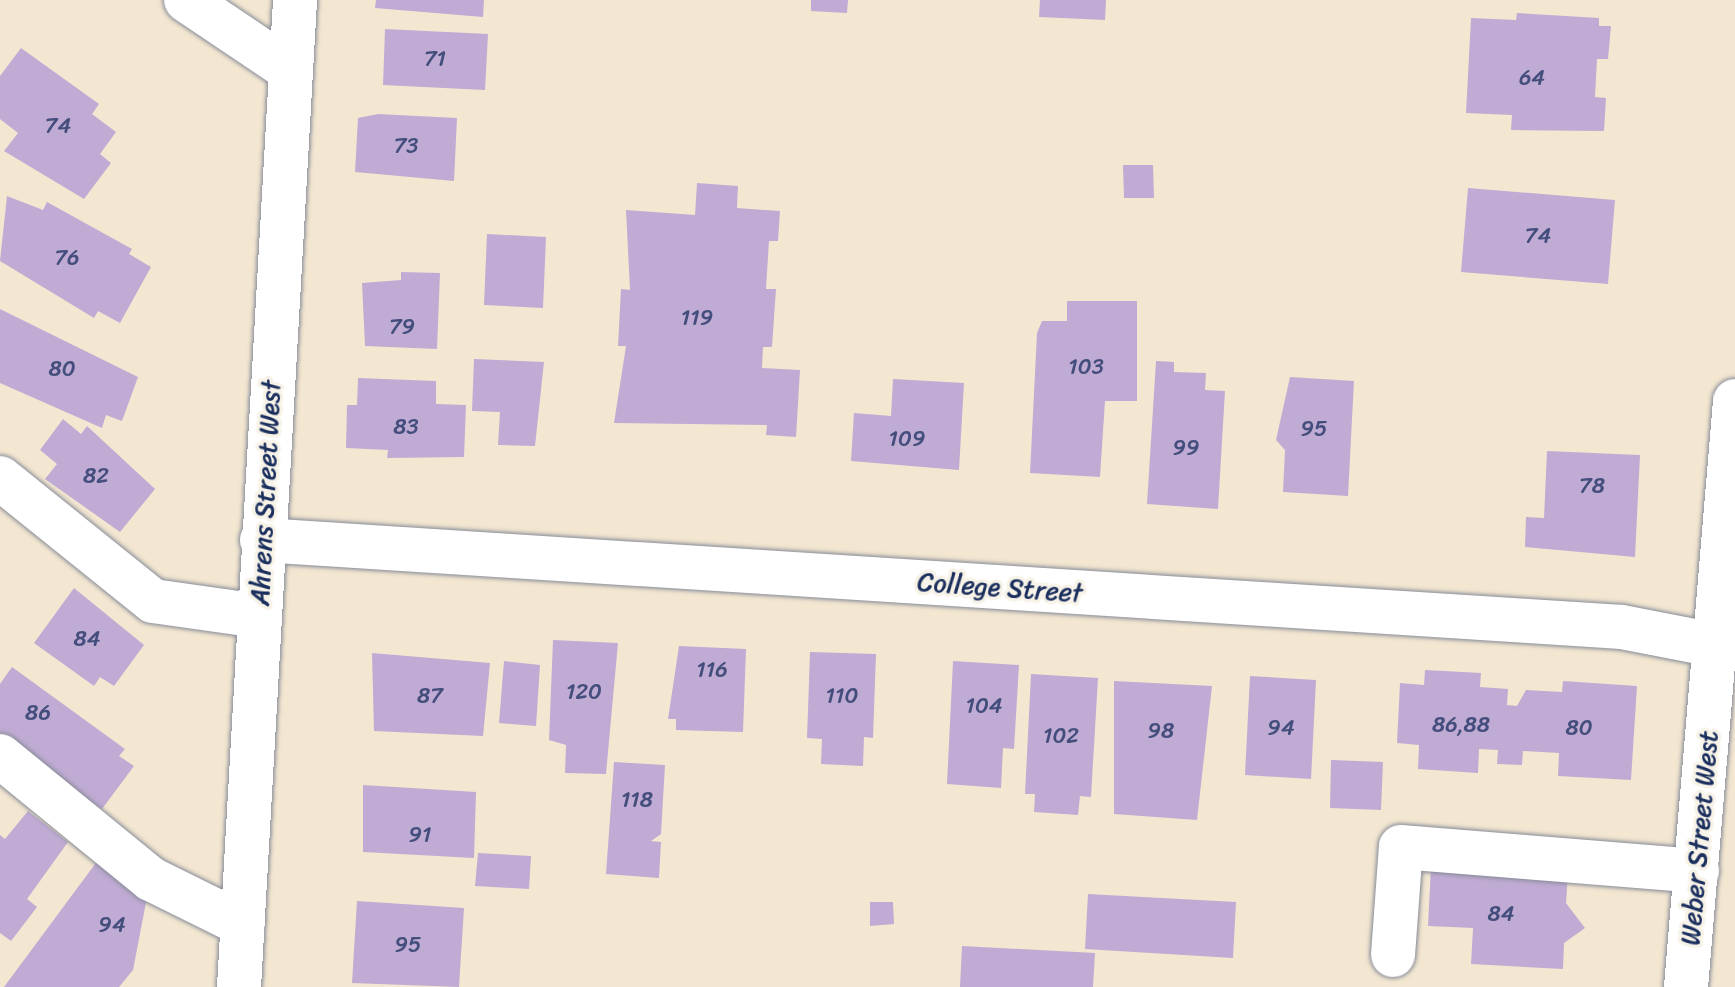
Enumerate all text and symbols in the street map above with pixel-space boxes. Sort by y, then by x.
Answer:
house number: 71 [424,46,446,72]
house number: 64 [1519,65,1545,91]
house number: 74 [45,113,71,139]
house number: 73 [394,133,418,159]
house number: 74 [1525,223,1551,249]
house number: 76 [54,245,80,271]
house number: 119 [681,305,713,331]
house number: 79 [389,314,415,340]
house number: 103 [1068,354,1104,380]
house number: 80 [48,356,76,382]
street label: Ahrens Street West [244,379,288,607]
house number: 83 [393,414,419,440]
house number: 95 [1301,416,1327,442]
house number: 109 [889,426,925,452]
house number: 99 [1172,435,1200,461]
house number: 82 [83,463,109,489]
house number: 78 [1579,473,1605,499]
street label: College Street [916,567,1084,609]
house number: 84 [73,626,101,652]
house number: 116 [696,657,728,683]
house number: 120 [566,679,602,705]
house number: 87 [417,683,443,709]
house number: 110 [826,683,858,709]
house number: 104 [965,693,1003,719]
house number: 86 [25,700,51,726]
house number: 86,88 [1432,712,1490,738]
house number: 94 [1267,715,1295,741]
house number: 80 [1565,715,1593,741]
house number: 98 [1148,718,1174,744]
house number: 102 [1043,723,1079,749]
street label: Weber Street West [1675,728,1725,948]
house number: 118 [621,787,653,813]
house number: 91 [409,822,431,848]
house number: 84 [1487,901,1515,927]
house number: 94 [98,912,126,938]
house number: 95 [395,932,421,958]

